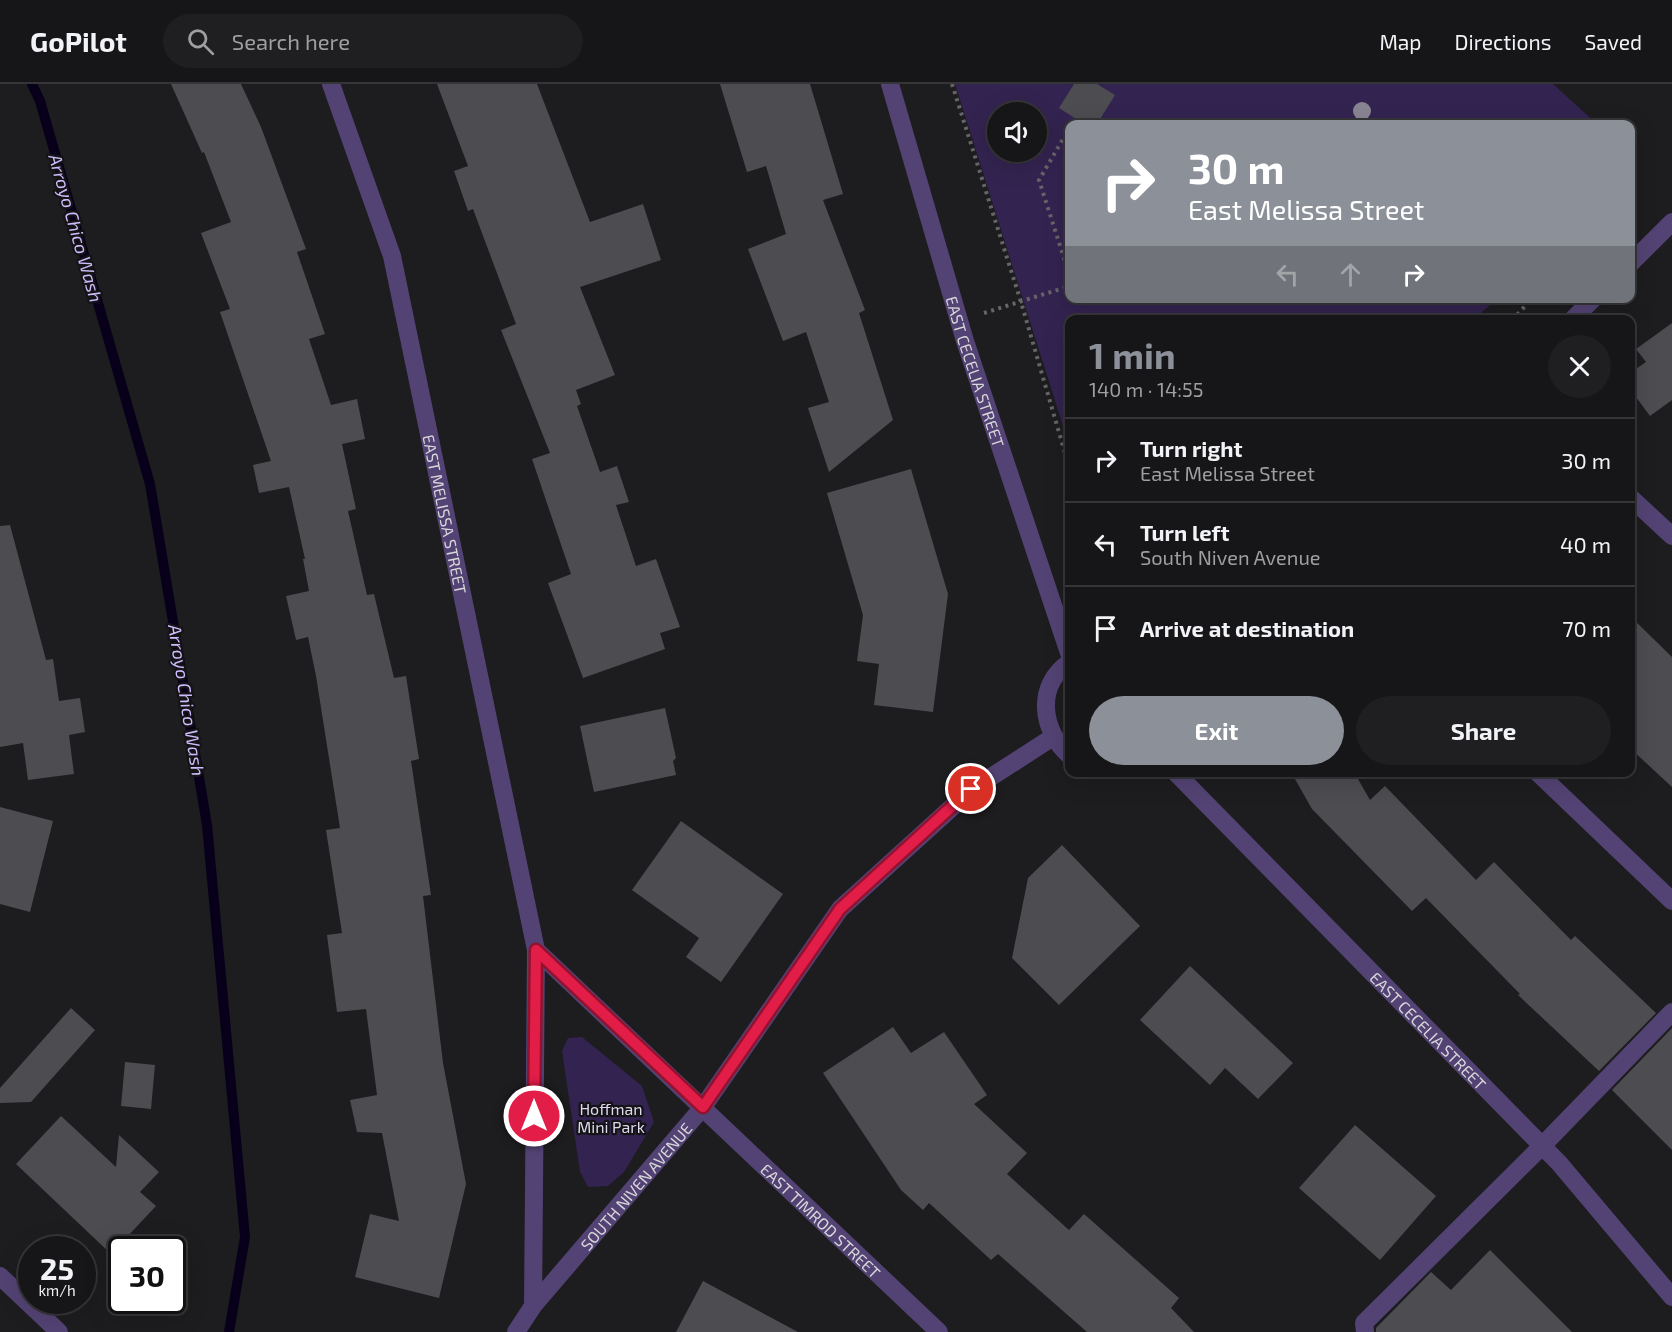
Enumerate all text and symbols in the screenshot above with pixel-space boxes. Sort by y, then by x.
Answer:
search box [163,14,583,68]
text: GoPilot [30,24,127,58]
icon: search [184,25,217,58]
text: Search here [232,28,350,54]
text: Map [1379,29,1422,54]
text: Directions [1455,29,1551,54]
text: Saved [1584,29,1642,54]
map controls [987,102,1047,162]
button: sound [987,102,1047,162]
text: 30 m [1188,142,1284,192]
icon: right [1089,144,1167,222]
water label: Arroyo Chico Wash [44,150,108,305]
text: East Melissa Street [1188,193,1424,225]
icon: left [1271,258,1304,291]
icon: ahead [1334,258,1367,291]
icon: right [1397,258,1430,291]
street label: EAST CECELIA STREET [943,294,1009,449]
text: 1 min [1089,333,1176,376]
button: close [1548,335,1611,398]
text: 140 m · 14:55 [1089,377,1203,401]
street label: EAST MELISSA STREET [420,433,471,595]
text: Turn right [1140,435,1242,461]
icon: right [1089,444,1122,477]
text: 30 m [1561,447,1611,473]
text: East Melissa Street [1140,461,1315,485]
text: Turn left [1140,519,1229,545]
icon: left [1089,528,1122,561]
text: 40 m [1560,531,1611,557]
text: South Niven Avenue [1140,545,1321,569]
icon: arrive [1089,612,1122,645]
text: Arrive at destination [1140,615,1354,641]
text: 70 m [1562,615,1611,641]
water label: Arroyo Chico Wash [164,622,210,777]
button: Exit [1089,696,1344,765]
button: Share [1356,696,1611,765]
pin [945,763,996,814]
icon: arrive [954,772,987,805]
street label: EAST CECELIA STREET [1367,967,1491,1093]
position arrow [502,1084,566,1148]
park label: Hoffman Mini Park [577,1099,645,1136]
street label: SOUTH NIVEN AVENUE [576,1118,695,1254]
street label: EAST TIMROD STREET [757,1159,885,1281]
speed limit sign: 30 [108,1236,186,1314]
text: 25 [40,1250,74,1286]
text: km/h [38,1281,76,1299]

